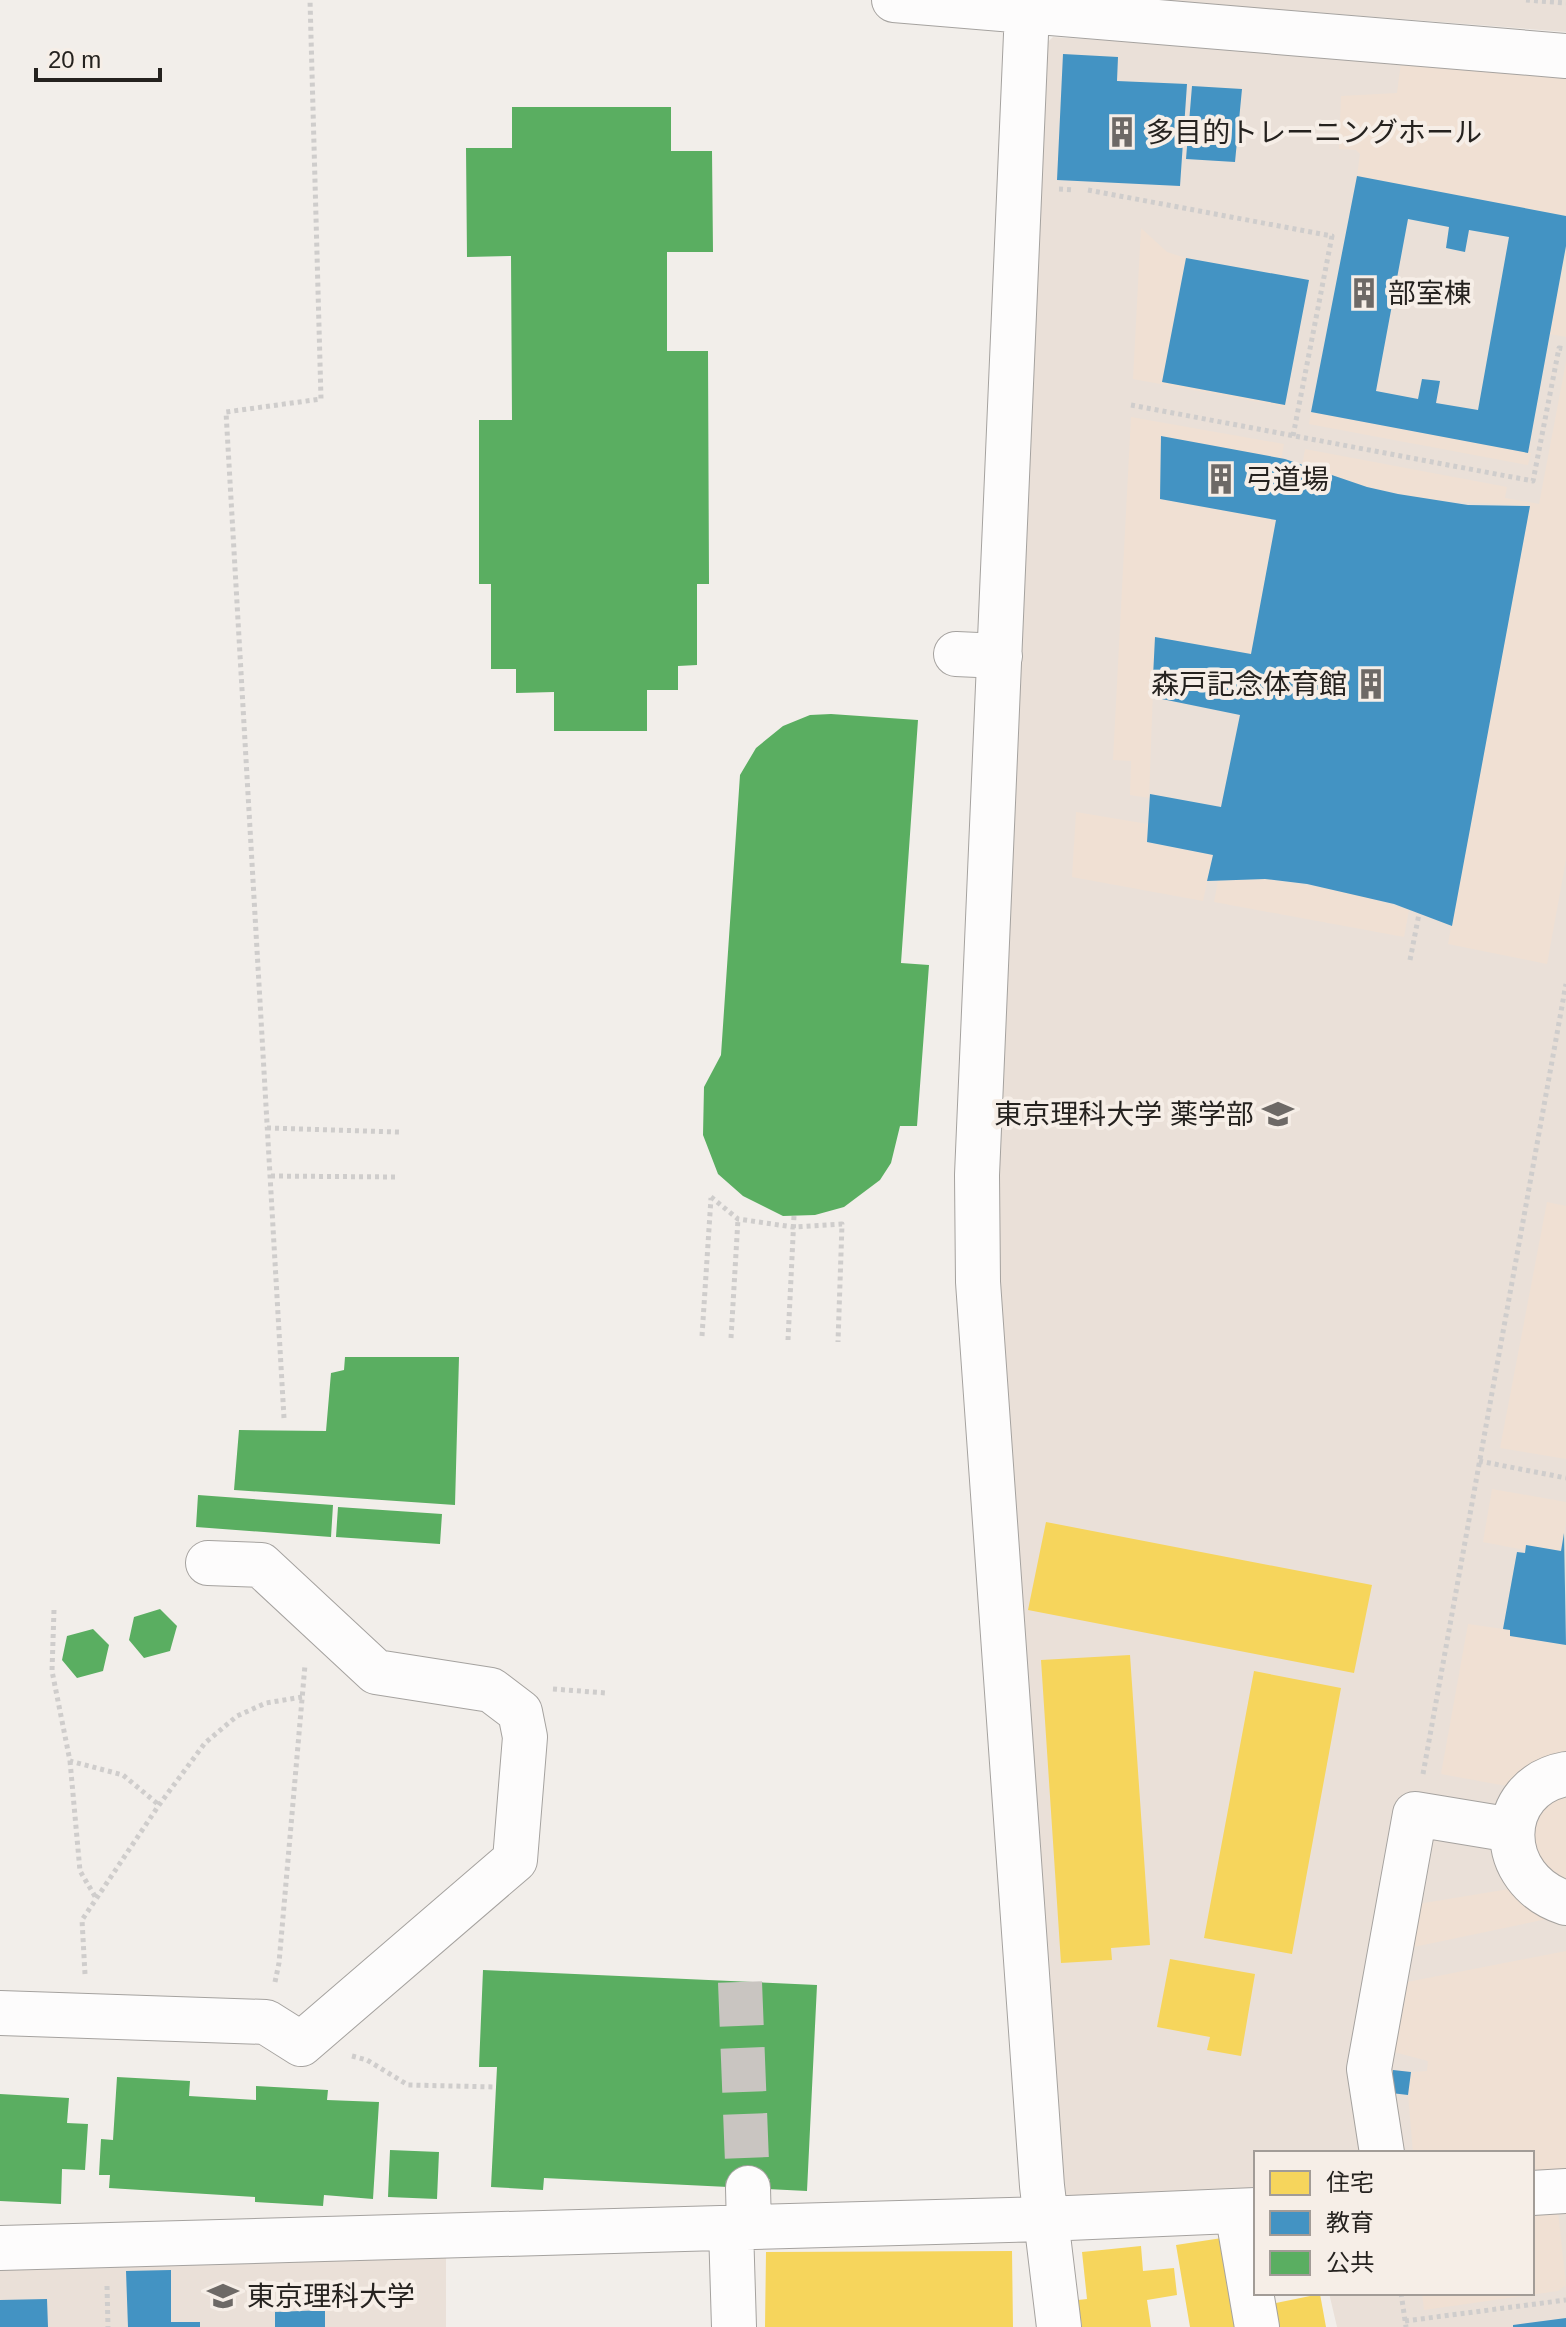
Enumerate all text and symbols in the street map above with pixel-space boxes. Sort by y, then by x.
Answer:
scale bar [36,32,160,82]
text: 20 m [48,46,101,73]
building icon: 多目的トレーニングホール [1105,115,1139,149]
place label: 多目的トレーニングホール [1146,117,1482,148]
building icon: 部室棟 [1347,276,1381,310]
place label: 部室棟 [1388,278,1472,309]
building icon: 弓道場 [1204,462,1238,496]
place label: 弓道場 [1245,464,1329,495]
building icon: 森戸記念体育館 [1354,667,1388,701]
place label: 森戸記念体育館 [1151,669,1347,700]
school or university icon: 東京理科大学 薬学部 [1261,1097,1295,1131]
place label: 東京理科大学 薬学部 [994,1099,1254,1130]
legend [1254,2151,1534,2295]
text: 住宅 [1326,2169,1374,2196]
text: 教育 [1326,2209,1374,2236]
text: 公共 [1326,2249,1374,2276]
school or university icon: 東京理科大学 [206,2279,240,2313]
place label: 東京理科大学 [247,2281,415,2312]

